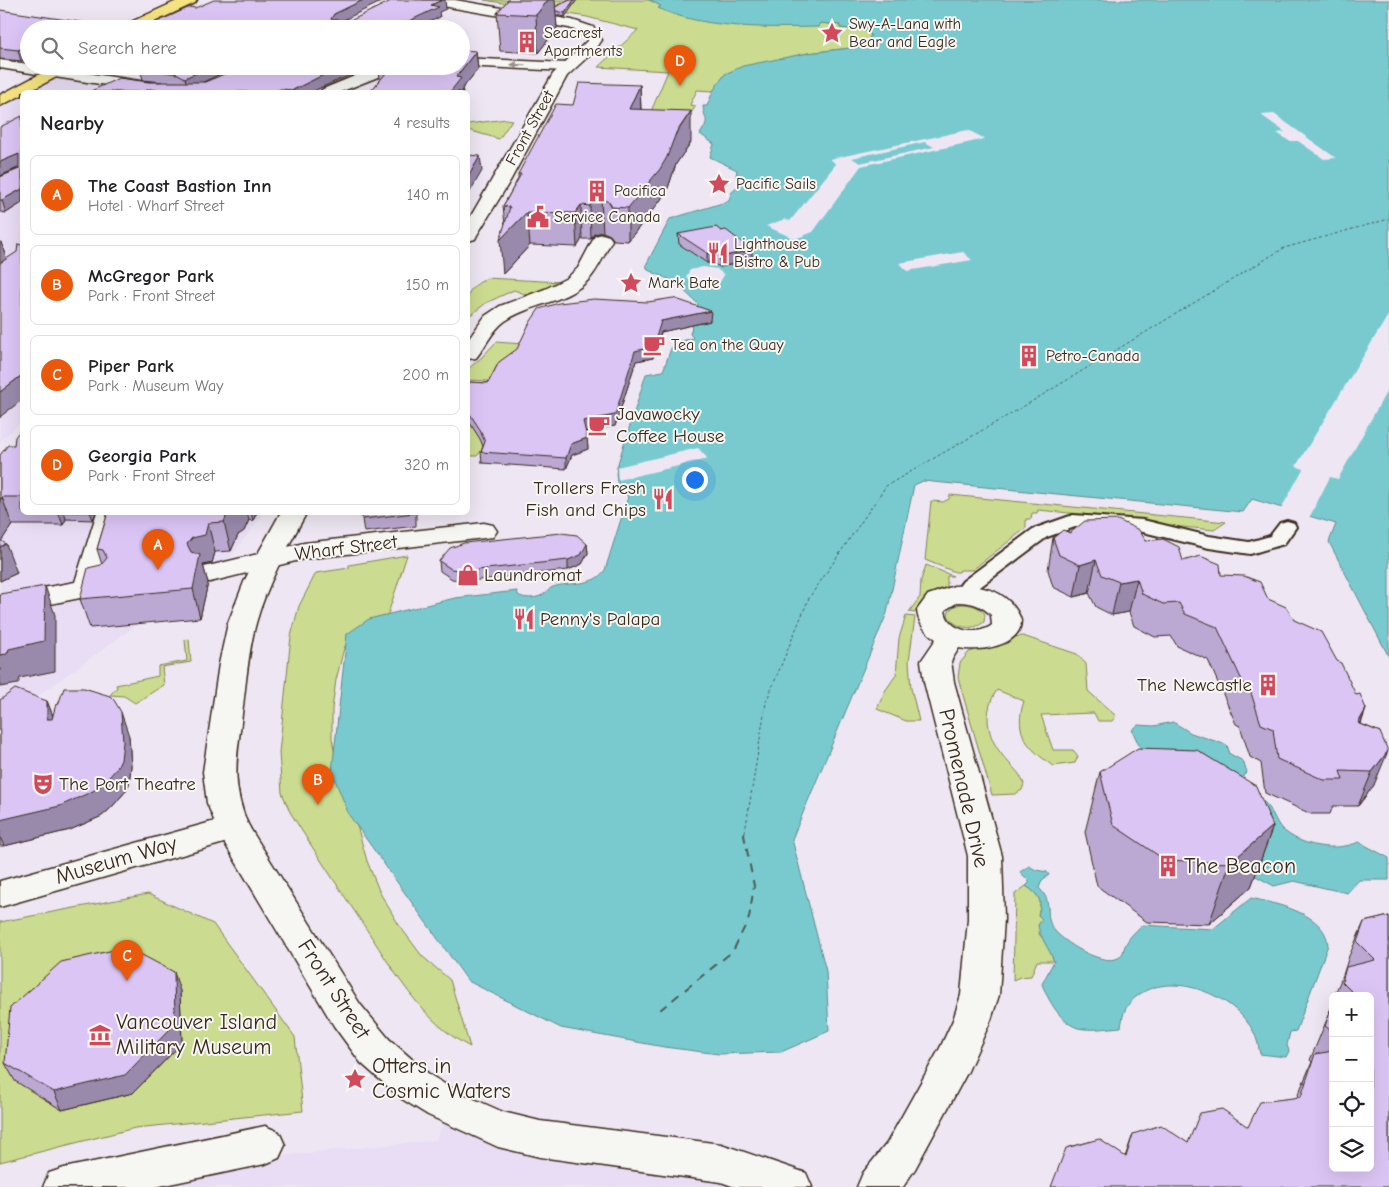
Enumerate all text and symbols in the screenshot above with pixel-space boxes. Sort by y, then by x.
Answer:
place label: Swy-A-Lana with Bear and Eagle [849,15,961,51]
search box [20,20,470,75]
place icon: Swy-A-Lana with Bear and Eagle [819,20,845,46]
place label: Seacrest Apartments [544,24,623,60]
building icon: Seacrest Apartments [514,29,540,55]
icon: search [38,34,66,62]
text: Search here [78,37,177,59]
pin: D [664,45,696,86]
one-way arrow [510,60,526,68]
street label: Front Street [502,87,558,168]
text: Nearby [40,111,104,135]
text: 4 results [393,114,450,132]
place icon: Pacific Sails [706,171,732,197]
text: The Coast Bastion Inn [88,175,271,197]
place label: Pacific Sails [736,175,816,193]
building icon: Pacifica [584,178,610,204]
place label: Pacifica [614,182,666,200]
text: A [53,186,61,204]
text: 140 m [407,186,449,204]
text: Hotel · Wharf Street [88,197,224,215]
public building icon: Service Canada [525,204,551,230]
place label: Service Canada [554,208,661,226]
place label: Lighthouse Bistro & Pub [734,235,820,271]
restaurant icon: Lighthouse Bistro & Pub [705,240,731,266]
text: McGregor Park [88,265,214,287]
place icon: Mark Bate [618,270,644,296]
place label: Mark Bate [648,274,719,292]
text: B [52,276,62,294]
text: 150 m [406,276,449,294]
text: Park · Front Street [88,287,215,305]
cafe icon: Tea on the Quay [641,332,667,358]
place label: Tea on the Quay [671,336,785,354]
building icon: Petro-Canada [1016,343,1042,369]
place label: Petro-Canada [1046,347,1140,365]
text: Piper Park [88,355,174,377]
text: C [52,366,62,384]
text: 200 m [403,366,449,384]
text: Park · Museum Way [88,377,223,395]
place label: Javawocky Coffee House [616,403,724,447]
cafe icon: Javawocky Coffee House [586,412,612,438]
text: Georgia Park [88,445,196,467]
text: D [52,456,62,474]
text: 320 m [404,456,449,474]
text: Park · Front Street [88,467,215,485]
your location [682,467,708,493]
place label: Trollers Fresh Fish and Chips [526,477,646,521]
restaurant icon: Trollers Fresh Fish and Chips [650,486,676,512]
pin: A [142,529,174,570]
street label: Wharf Street [293,531,399,565]
shop icon: Laundromat [455,562,481,588]
place label: Laundromat [484,564,582,586]
restaurant icon: Penny's Palapa [511,606,537,632]
place label: Penny's Palapa [540,608,660,630]
building icon: The Newcastle [1255,672,1281,698]
place label: The Newcastle [1137,674,1252,696]
street label: Promenade Drive [933,706,995,870]
pin: B [302,764,334,805]
theatre icon: The Port Theatre [30,771,56,797]
place label: The Port Theatre [59,773,196,795]
street label: Museum Way [52,830,180,890]
building icon: The Beacon [1155,853,1181,879]
place label: The Beacon [1184,853,1296,879]
street label: Front Street [292,934,376,1044]
pin: C [111,940,143,981]
map controls [1329,992,1374,1172]
button: + [1329,992,1374,1037]
place label: Vancouver Island Military Museum [116,1009,277,1060]
museum icon: Vancouver Island Military Museum [87,1022,113,1048]
button: − [1329,1037,1374,1082]
place label: Otters in Cosmic Waters [372,1053,511,1104]
place icon: Otters in Cosmic Waters [342,1066,368,1092]
button: locate [1329,1082,1374,1127]
button: layers [1329,1127,1374,1172]

